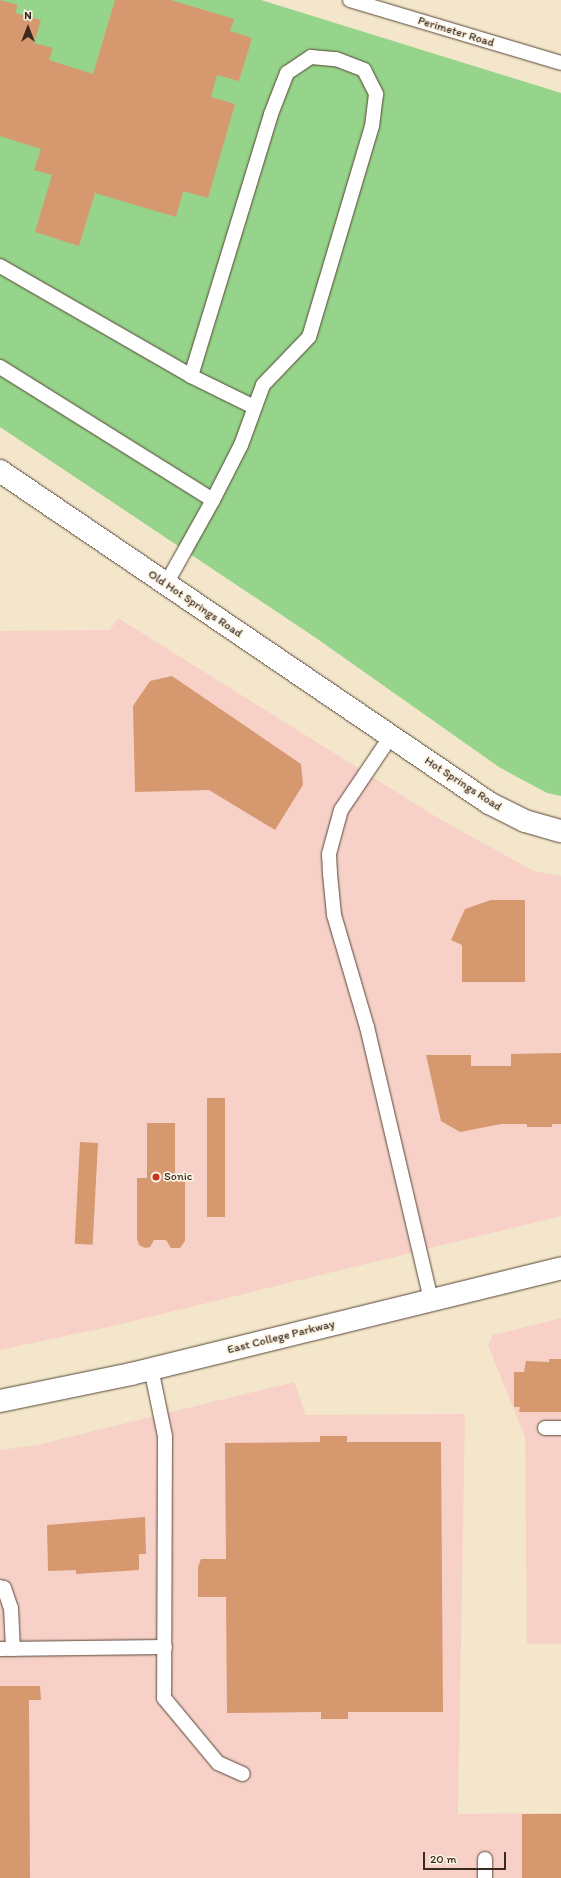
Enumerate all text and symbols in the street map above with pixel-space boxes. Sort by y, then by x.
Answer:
north arrow [8,8,48,48]
text: N [24,9,32,22]
street label: Perimeter Road [416,14,496,50]
street label: Old Hot Springs Road [145,567,245,641]
street label: Hot Springs Road [422,754,504,814]
place label: Sonic [164,1170,192,1184]
marker: Sonic [151,1172,161,1182]
street label: East College Parkway [226,1317,336,1357]
scale bar [425,1844,508,1870]
text: 20 m [430,1852,457,1866]

